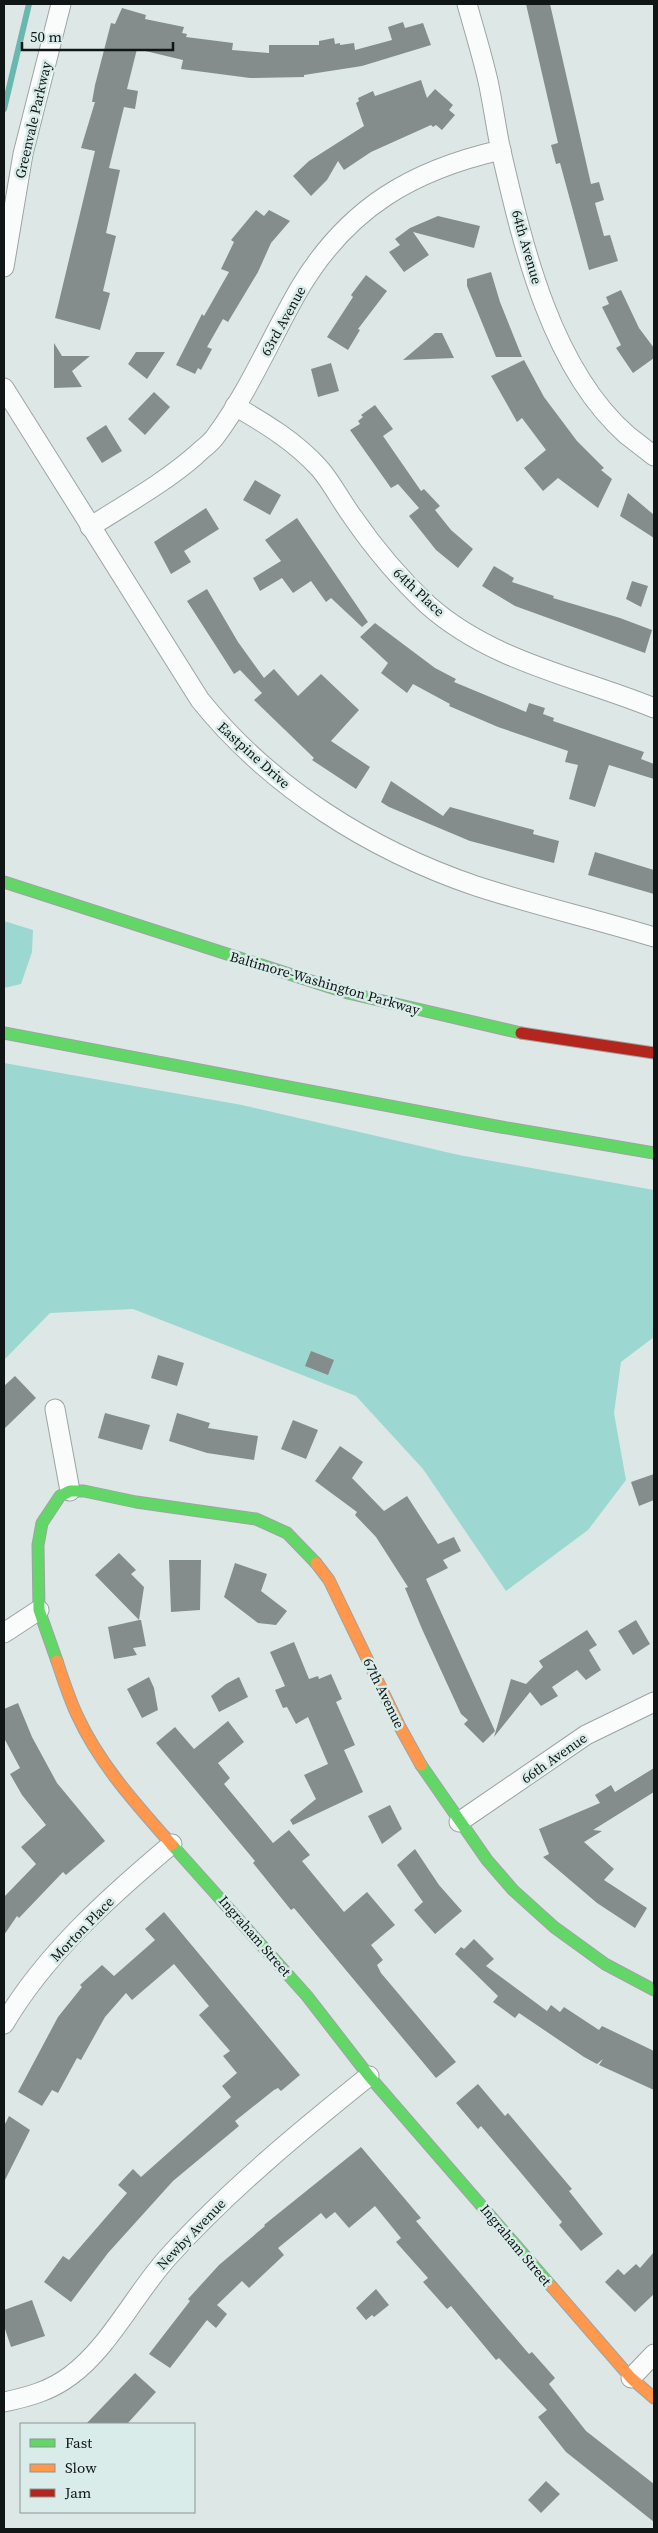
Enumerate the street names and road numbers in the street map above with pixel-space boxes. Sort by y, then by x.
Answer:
street label: Greenvale Parkway [10,59,56,181]
street label: 64th Avenue [507,208,547,286]
street label: 63rd Avenue [256,282,310,360]
street label: 64th Place [389,563,449,621]
street label: Eastpine Drive [213,717,295,793]
street label: Baltimore-Washington Parkway [228,946,423,1020]
street label: 67th Avenue [358,1654,410,1732]
street label: 66th Avenue [517,1728,591,1788]
street label: Ingraham Street [214,1891,296,1981]
street label: Morton Place [46,1892,118,1966]
street label: Newby Avenue [152,2194,230,2274]
street label: Ingraham Street [476,2200,557,2291]

